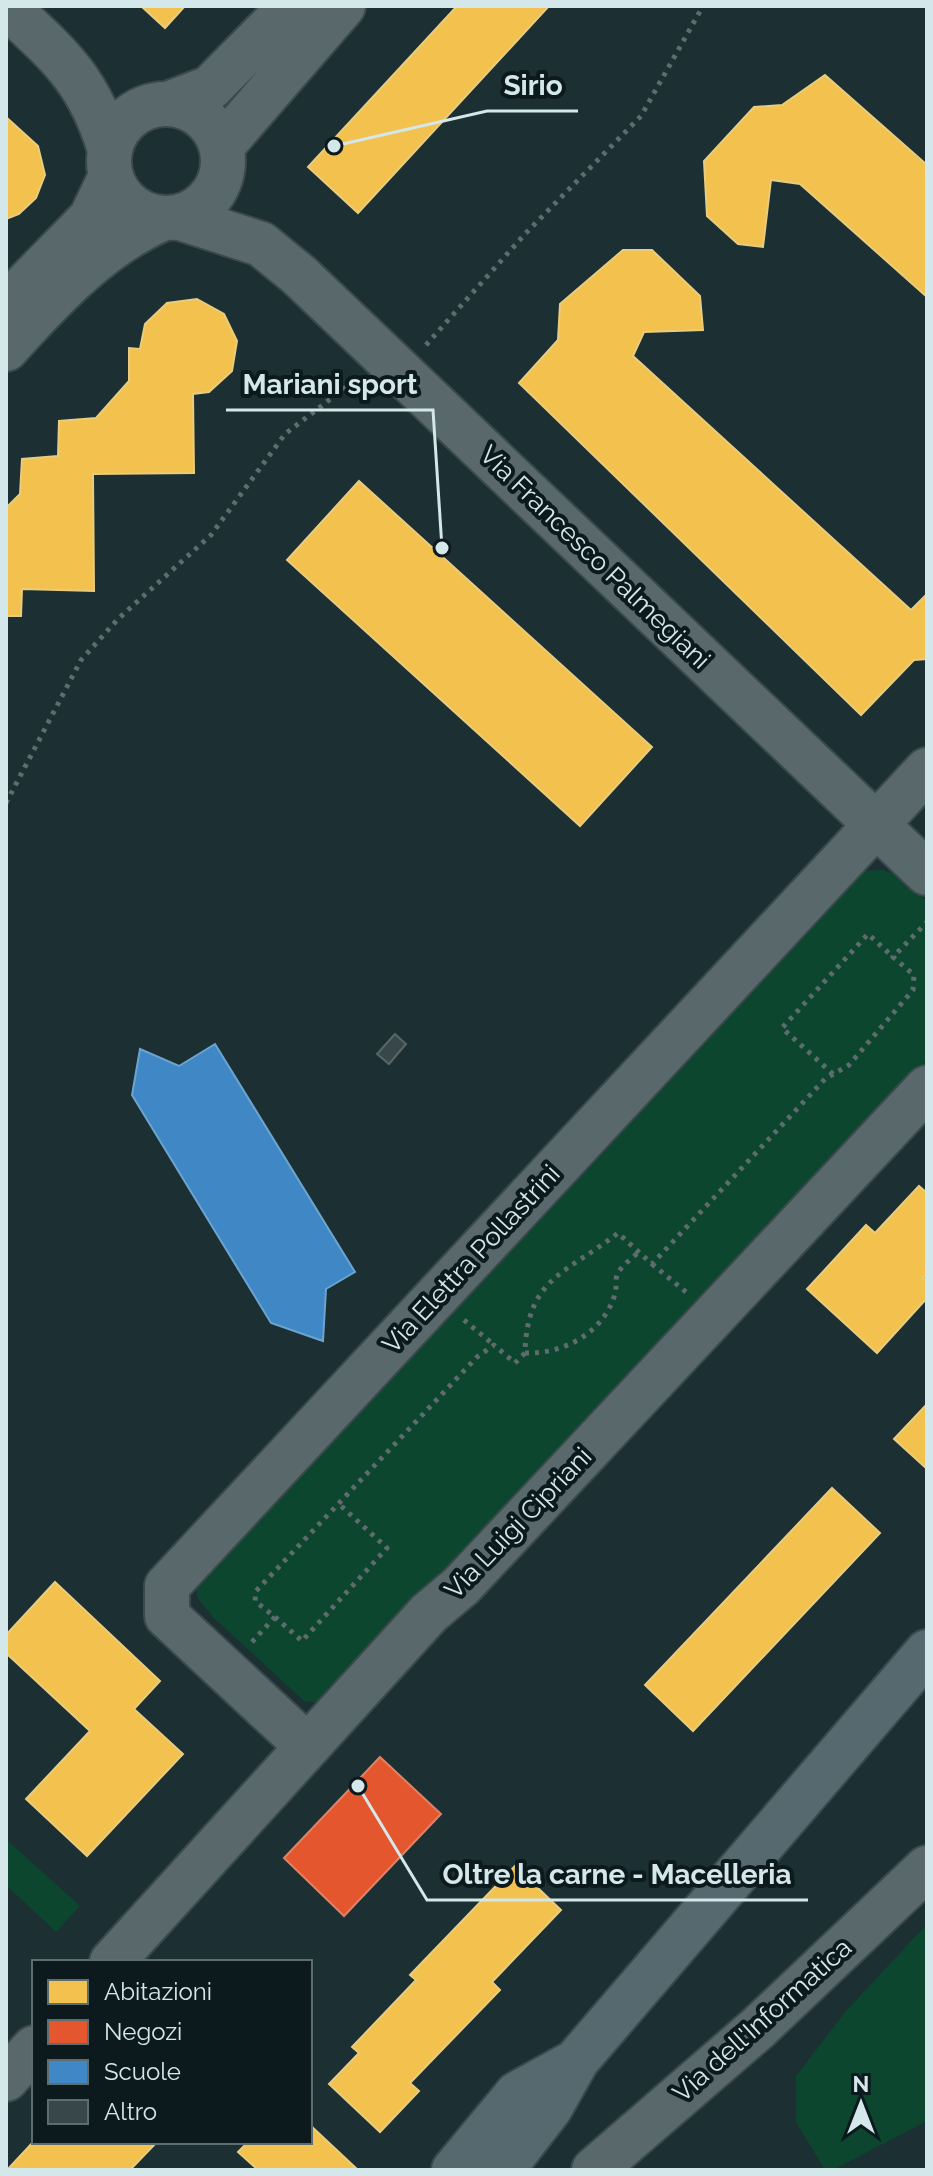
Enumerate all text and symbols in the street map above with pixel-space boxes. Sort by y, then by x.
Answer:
callout: Sirio [487,59,578,111]
text: Sirio [503,69,563,102]
callout: Mariani sport [226,358,433,410]
text: Mariani sport [242,368,418,401]
street label: Via Francesco Palmegiani [474,439,716,675]
street label: Via Elettra Pollastrini [376,1159,566,1359]
street label: Via Luigi Cipriani [438,1441,598,1605]
callout: Oltre la carne - Macelleria [427,1848,808,1900]
text: Oltre la carne - Macelleria [442,1858,792,1891]
street label: Via dell'Informatica [667,1932,857,2108]
legend [32,1960,312,2144]
text: Abitazioni [104,1977,212,2006]
text: Negozi [104,2017,182,2046]
text: Scuole [104,2057,181,2086]
north arrow [821,2064,901,2144]
text: N [853,2071,869,2097]
text: Altro [104,2097,157,2126]

